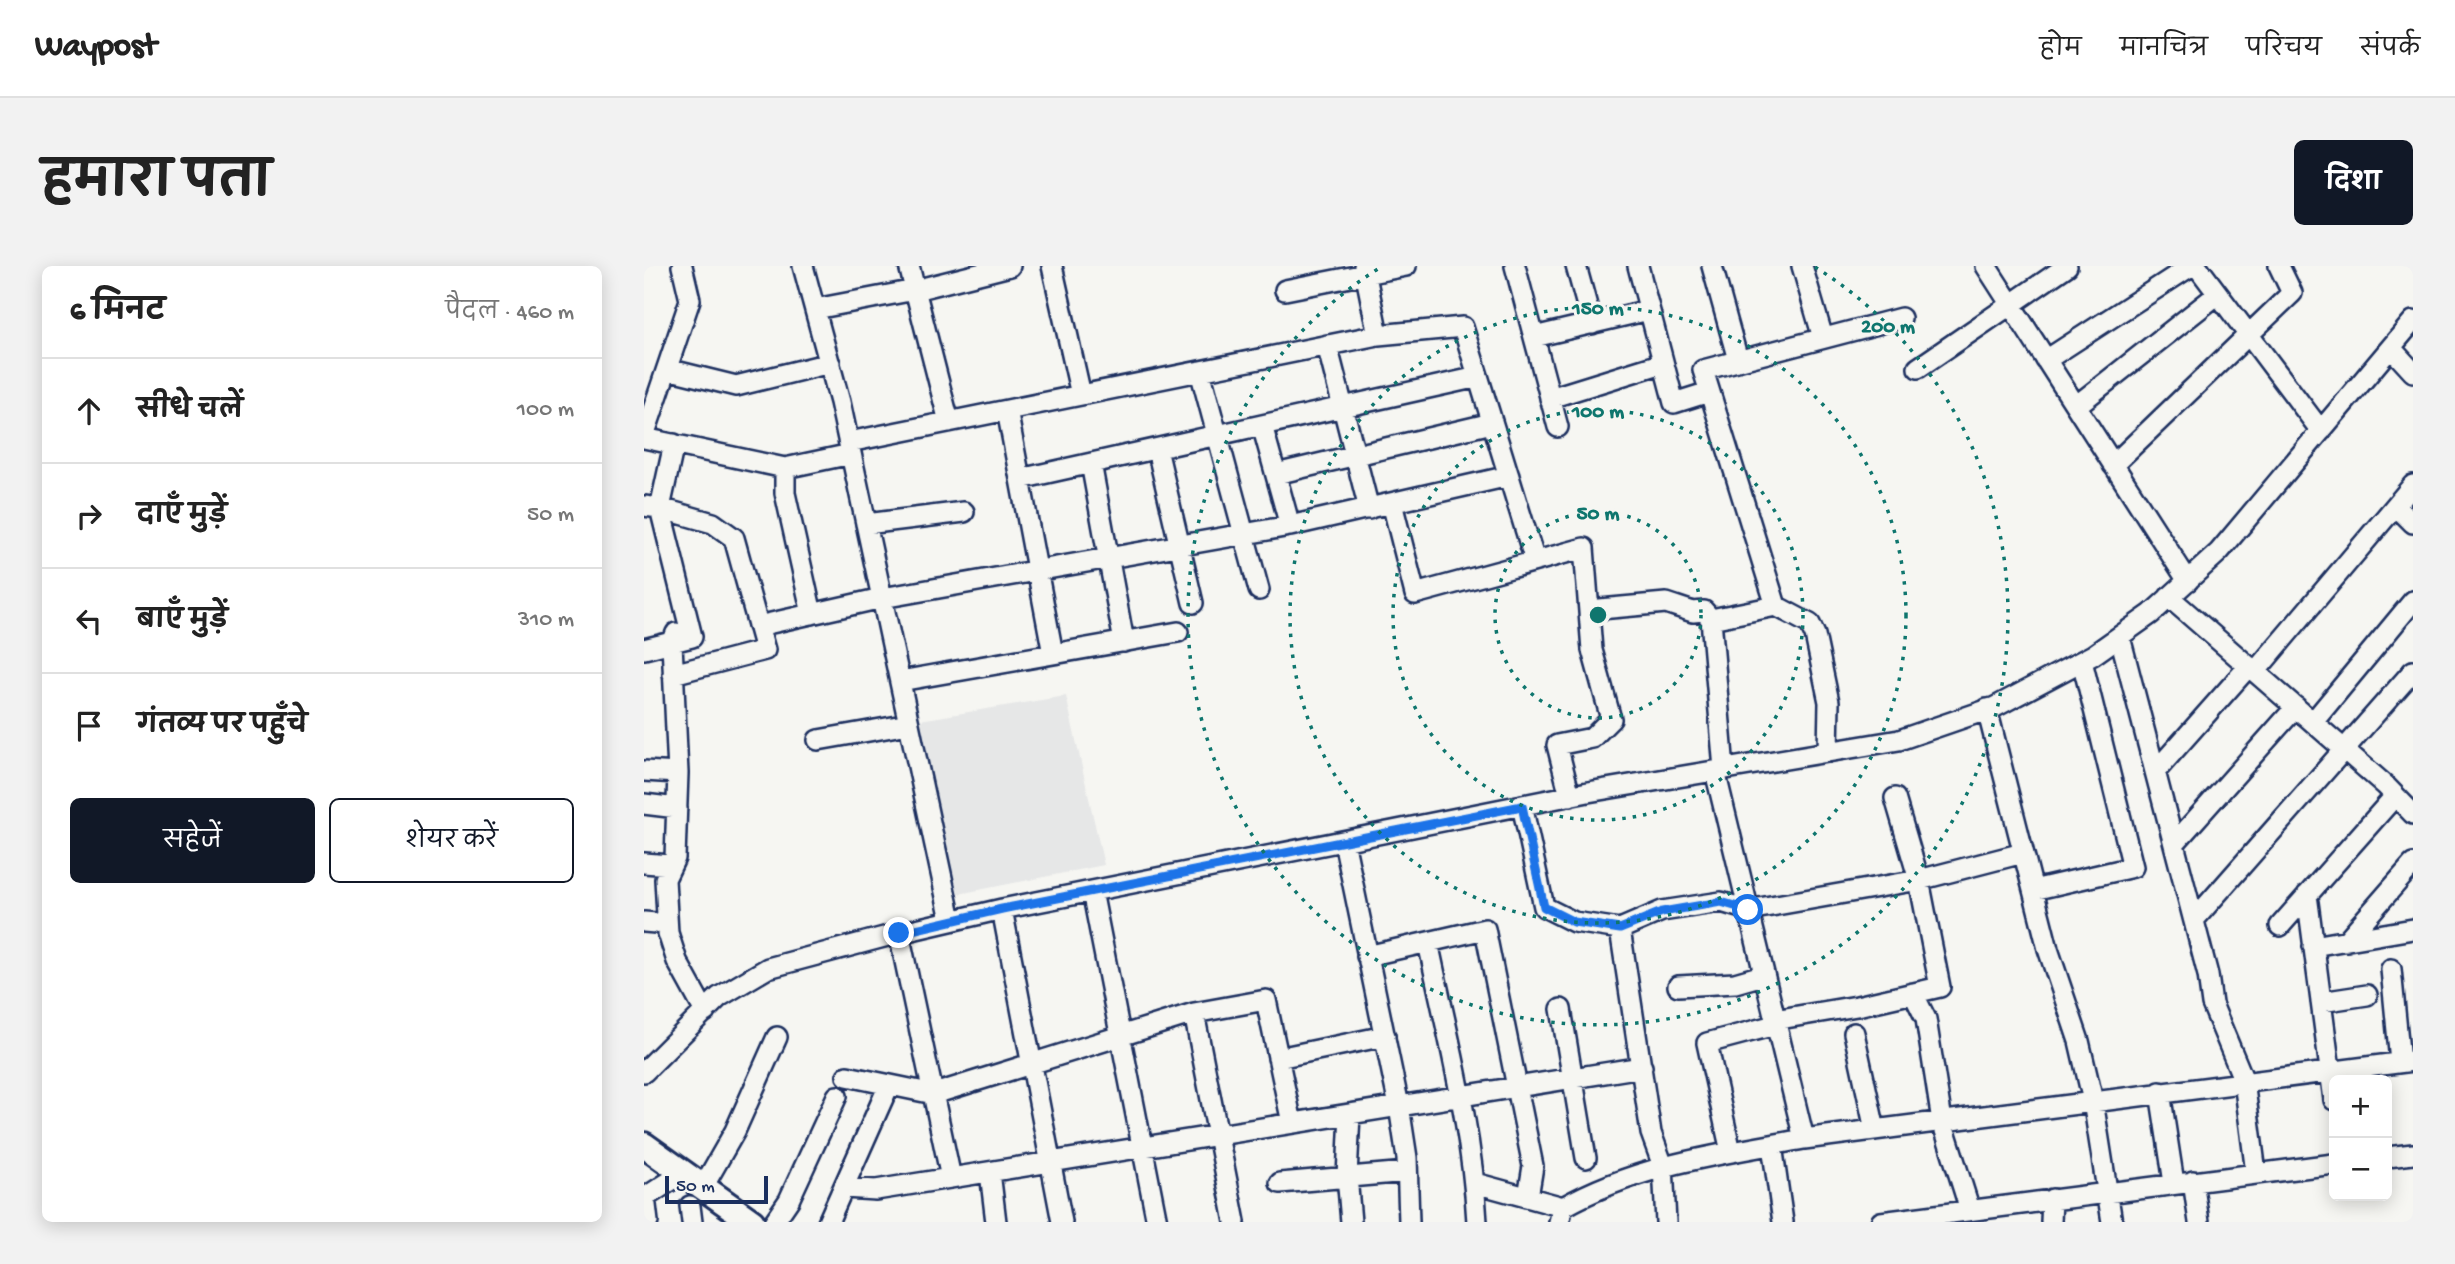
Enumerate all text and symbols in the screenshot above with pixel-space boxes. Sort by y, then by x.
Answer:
text: Waypost [35,29,157,67]
text: होम [2039,36,2082,65]
text: मानचित्र [2120,36,2208,65]
text: परिचय [2246,36,2322,65]
text: संपर्क [2360,36,2420,65]
button: दिशा [2294,140,2413,225]
text: हमारा पता [42,157,271,215]
text: 6 मिनट [70,296,165,331]
text: 150 m [1571,298,1624,323]
text: पैदल · 460 m [445,300,574,327]
text: 200 m [1861,316,1915,341]
icon: ahead [70,392,108,430]
text: सीधे चलें [137,397,243,428]
text: 100 m [517,397,574,424]
text: 100 m [1571,401,1624,426]
icon: right [70,497,108,535]
text: दाएँ मुड़ें [137,502,227,533]
text: 50 m [527,502,574,529]
text: 50 m [1577,503,1620,528]
icon: left [70,602,108,640]
centre of rings [1586,603,1610,627]
text: बाएँ मुड़ें [137,607,228,638]
text: 310 m [518,607,574,634]
icon: arrive [70,707,108,745]
text: गंतव्य पर पहुँचे [137,712,307,743]
button: सहेजें [70,798,315,883]
button: शेयर करें [329,798,574,883]
route start [1732,894,1763,925]
route end [883,917,914,948]
map controls [2329,1075,2392,1201]
button: + [2329,1075,2392,1138]
button: − [2329,1138,2392,1201]
scale bar [665,1173,768,1205]
text: 50 m [676,1176,715,1199]

